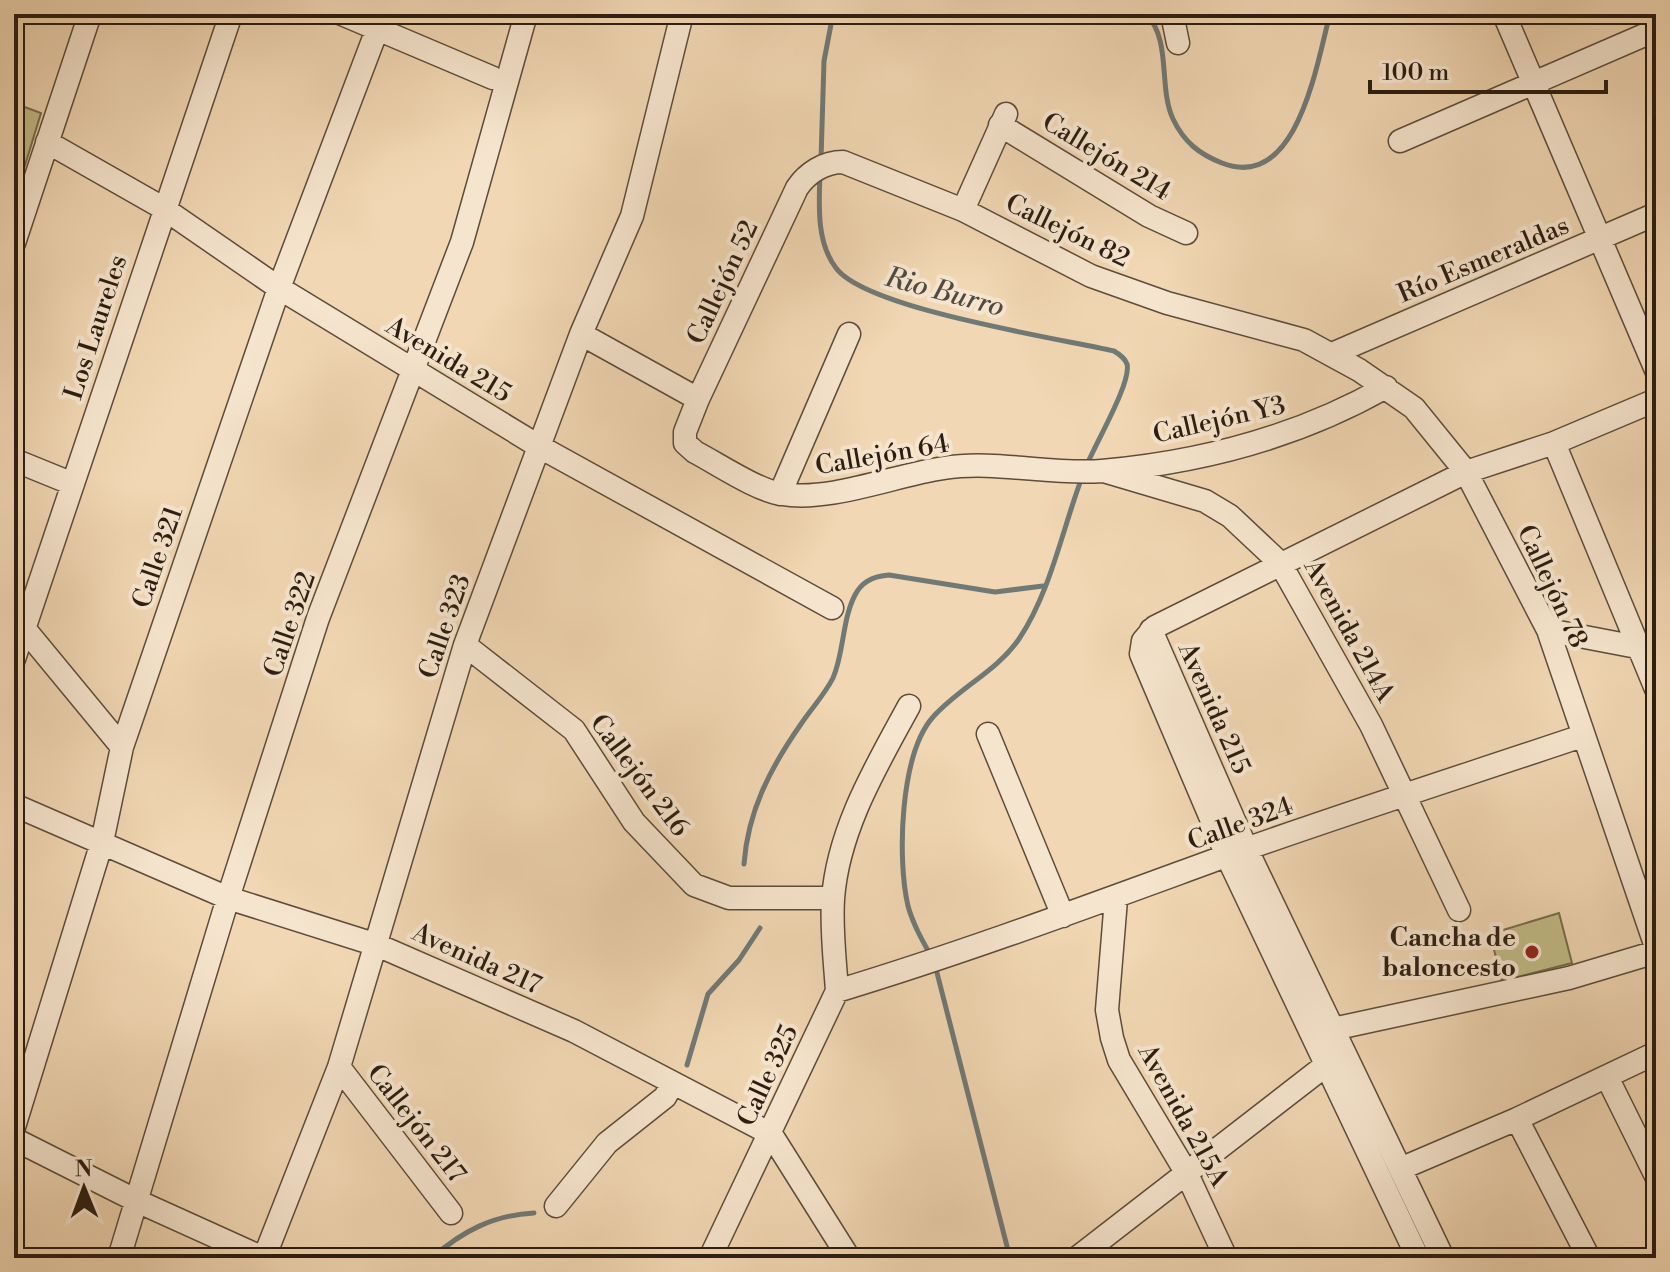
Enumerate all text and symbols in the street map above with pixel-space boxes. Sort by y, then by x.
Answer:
scale bar [1370,44,1606,94]
text: 100 m [1382,58,1449,88]
street label: Callejón 214 [1036,106,1177,208]
street label: Callejón 82 [1000,187,1135,275]
street label: Río Esmeraldas [1393,209,1574,310]
street label: Callejón 52 [680,216,765,349]
street label: Los Laureles [58,251,134,404]
water label: Rio Burro [880,260,1008,325]
street label: Avenida 215 [379,310,517,410]
street label: Callejón Y3 [1150,389,1289,451]
street label: Callejón 64 [813,427,952,482]
street label: Calle 321 [126,502,190,612]
street label: Callejón 78 [1510,520,1595,653]
street label: Avenida 214A [1296,553,1402,708]
street label: Calle 322 [257,568,323,681]
street label: Calle 323 [412,570,478,683]
street label: Avenida 215 [1171,637,1257,779]
street label: Callejón 216 [583,708,696,843]
street label: Calle 324 [1183,790,1297,858]
street label: Avenida 217 [406,916,546,1002]
place label: Cancha de baloncesto [1382,922,1516,984]
marker: Cancha de baloncesto [1523,943,1541,961]
street label: Calle 325 [730,1020,805,1131]
street label: Avenida 215A [1130,1038,1236,1193]
street label: Callejón 217 [360,1058,472,1189]
north arrow [44,1148,124,1228]
text: N [75,1156,93,1183]

